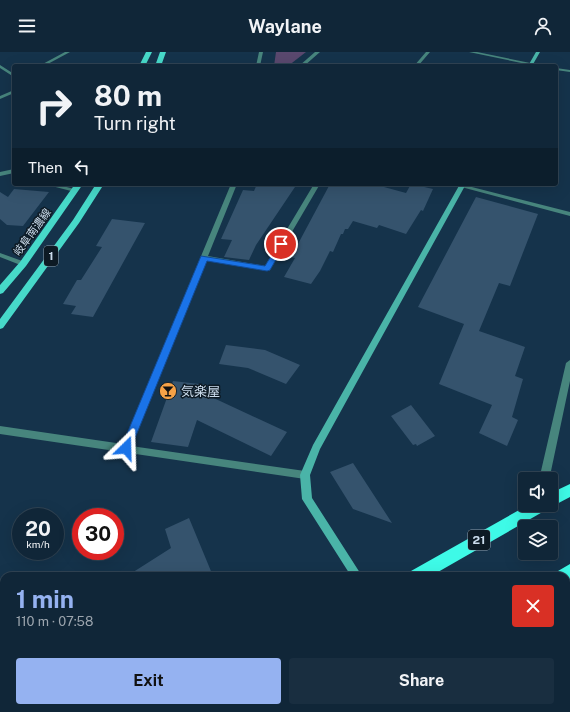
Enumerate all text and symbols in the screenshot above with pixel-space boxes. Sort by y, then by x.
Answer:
icon: menu [16,15,38,37]
icon: person [532,15,554,37]
text: Waylane [248,16,322,37]
text: 80 m [94,79,162,112]
icon: right [28,80,80,132]
text: Turn right [94,113,176,134]
icon: left [71,156,93,178]
text: Then [28,159,63,176]
street label: 岐阜南濃線 [11,206,53,258]
pin [264,227,298,261]
icon: arrive [270,233,292,255]
road number: 1 [44,246,58,266]
bar icon: 気楽屋 [158,381,178,401]
place label: 気楽屋 [181,384,220,399]
position arrow [105,427,147,469]
map controls [518,472,558,560]
button: sound [518,472,558,512]
speed limit sign: 30 [72,508,124,560]
text: 20 [25,517,51,541]
button: layers [518,520,558,560]
road number: 21 [468,530,490,550]
text: km/h [26,538,50,550]
text: 1 min [16,585,74,613]
button: close [512,585,554,627]
text: 110 m · 07:58 [16,614,93,629]
button: Exit [16,658,281,704]
button: Share [289,658,554,704]

